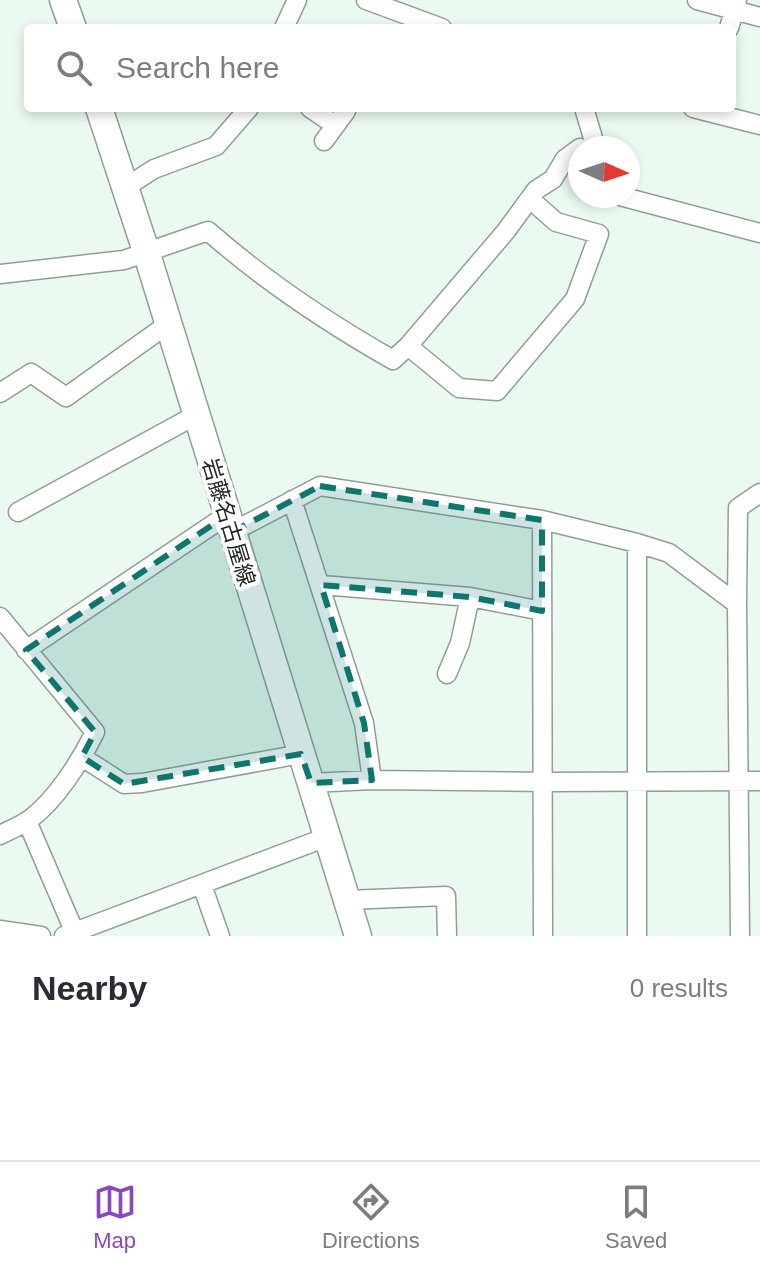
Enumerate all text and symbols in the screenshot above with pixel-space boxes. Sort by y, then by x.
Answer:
search box [24,24,736,112]
icon: search [52,46,96,90]
text: Search here [116,51,279,84]
north arrow [568,136,640,208]
street label: 岩藤名古屋線 [197,455,260,589]
text: Nearby [32,969,147,1007]
text: 0 results [630,973,728,1003]
tab: Map [93,1180,137,1254]
tab: Directions [322,1180,420,1254]
tab: Saved [605,1180,667,1254]

